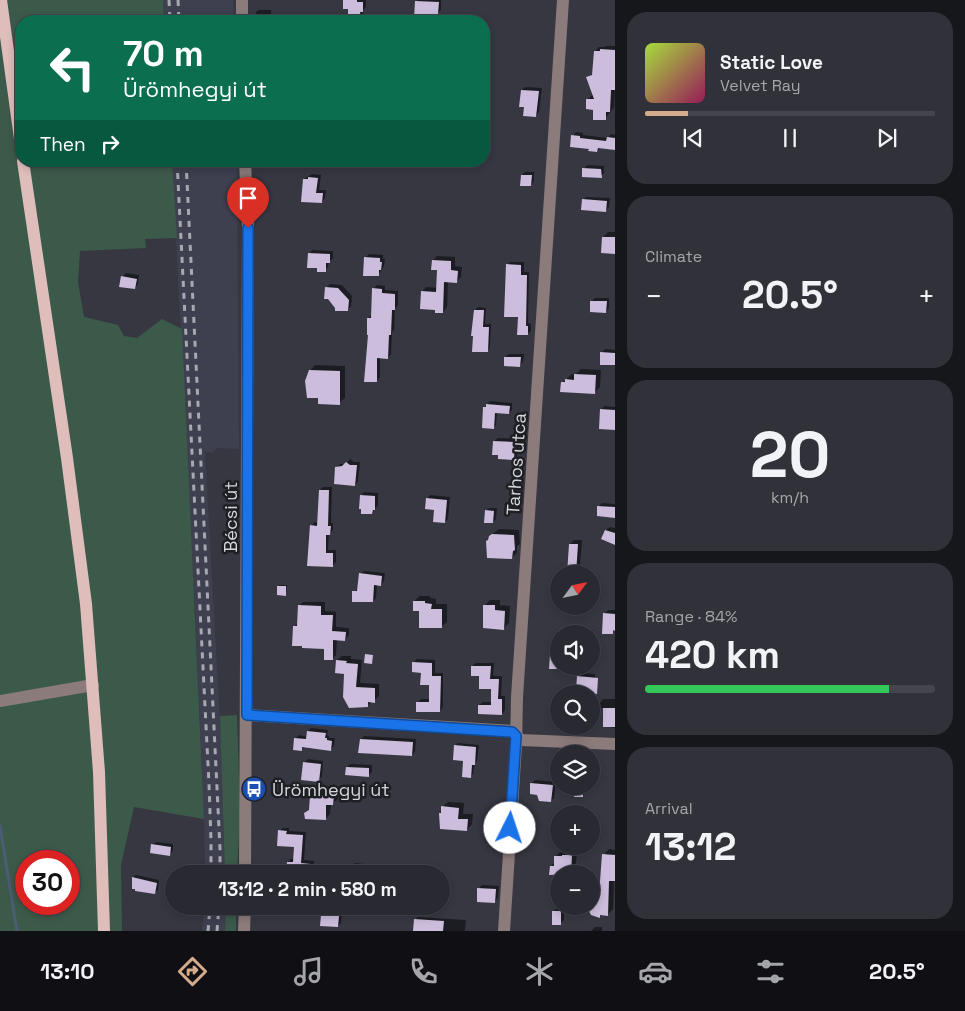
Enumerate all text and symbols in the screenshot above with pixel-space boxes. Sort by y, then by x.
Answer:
text: 70 m [123,32,204,76]
icon: left [40,35,105,100]
text: Static Love [720,50,823,75]
text: Ürömhegyi út [123,75,267,103]
text: Velvet Ray [720,75,801,96]
icon: previous [679,124,707,152]
icon: pause [776,124,804,152]
icon: next [873,124,901,152]
icon: right [96,130,124,158]
text: Then [40,132,86,157]
pin [227,177,269,228]
icon: arrive [234,184,262,212]
text: Climate [645,246,702,267]
text: 20.5° [742,271,838,319]
text: − [645,278,662,314]
text: + [918,278,935,314]
street label: Tarhos utca [501,412,531,516]
text: 20 [750,413,830,496]
street label: Bécsi út [219,481,242,553]
text: km/h [771,487,809,508]
north arrow [550,565,600,615]
map controls [550,565,600,915]
text: Range · 84% [645,606,737,627]
button: sound [550,625,600,675]
text: 420 km [645,631,780,679]
button: search [550,685,600,735]
button: layers [550,745,600,795]
bus stop icon: Ürömhegyi út [241,776,267,802]
place label: Ürömhegyi út [272,778,390,801]
text: Arrival [645,798,693,819]
position arrow [483,801,535,853]
button: + [550,805,600,855]
text: 13:12 [645,823,736,871]
speed limit sign: 30 [15,850,80,915]
button: − [550,865,600,915]
text: 13:12 · 2 min · 580 m [218,877,397,902]
icon: directions [175,954,210,989]
icon: music [291,954,326,989]
icon: phone [406,954,441,989]
icon: climate [522,954,557,989]
icon: car [638,954,673,989]
icon: filters [753,954,788,989]
text: 13:10 [40,957,94,985]
text: 20.5° [869,957,925,985]

